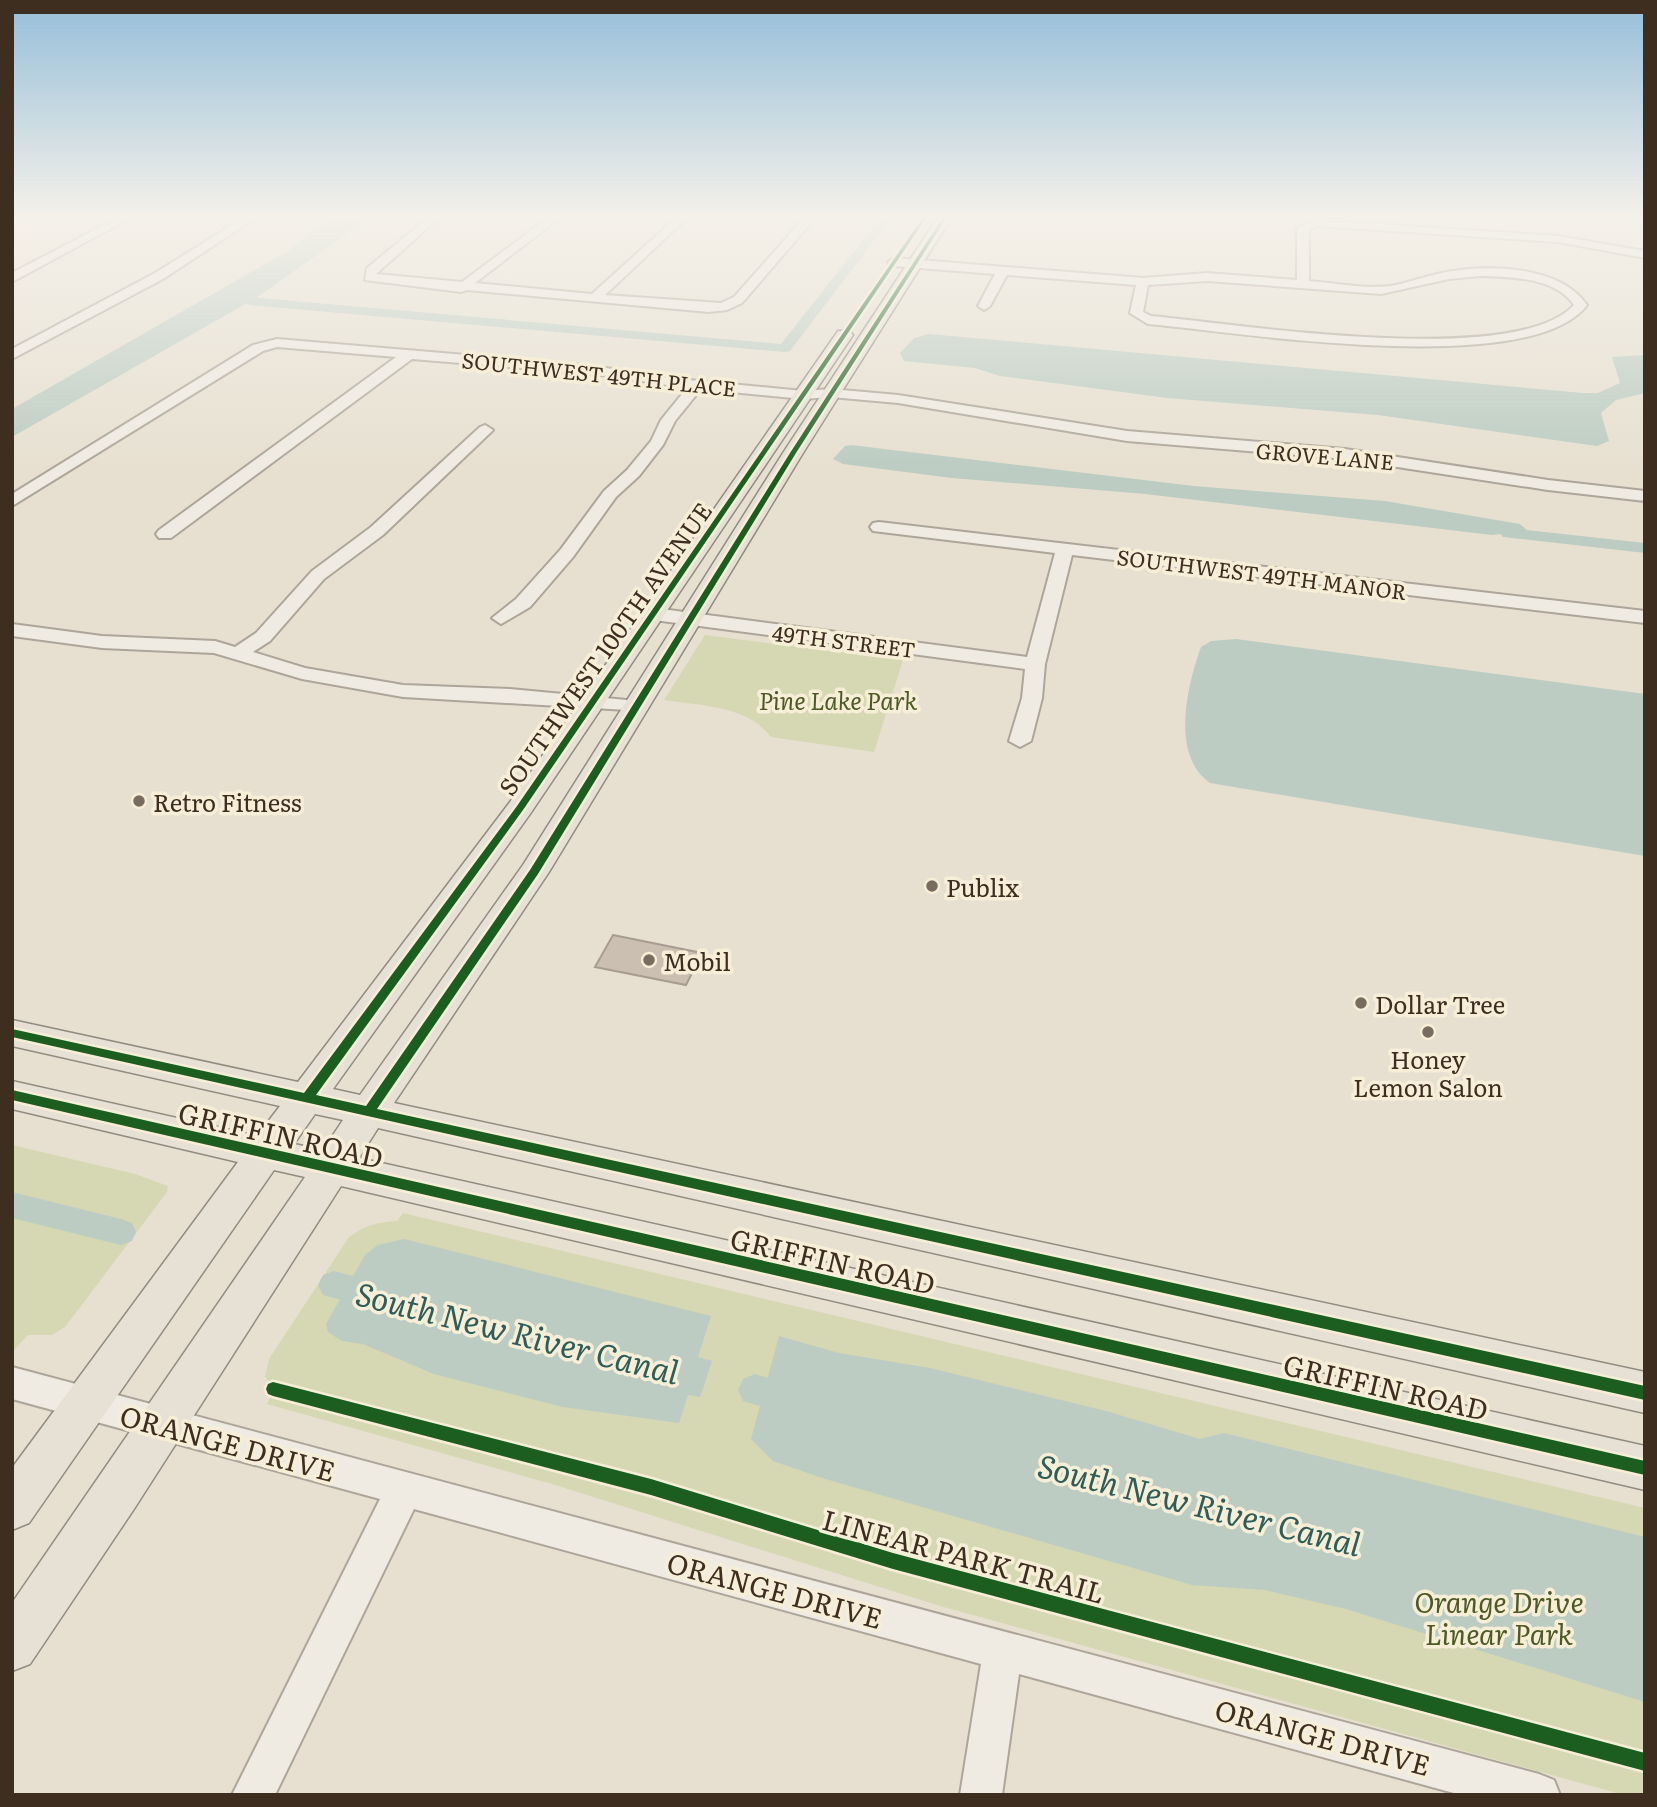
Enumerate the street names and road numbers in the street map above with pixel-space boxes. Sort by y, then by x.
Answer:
street label: SOUTHWEST 49TH PLACE [460,343,738,403]
street label: GROVE LANE [1255,434,1395,476]
street label: SOUTHWEST 100TH AVENUE [489,494,719,802]
street label: SOUTHWEST 49TH MANOR [1115,540,1409,606]
street label: 49TH STREET [770,616,918,664]
street label: GRIFFIN ROAD [175,1090,387,1178]
street label: GRIFFIN ROAD [727,1216,939,1304]
street label: GRIFFIN ROAD [1280,1342,1492,1430]
street label: ORANGE DRIVE [116,1393,340,1491]
street label: LINEAR PARK TRAIL [818,1497,1110,1613]
street label: ORANGE DRIVE [663,1540,887,1638]
street label: ORANGE DRIVE [1211,1687,1435,1785]

